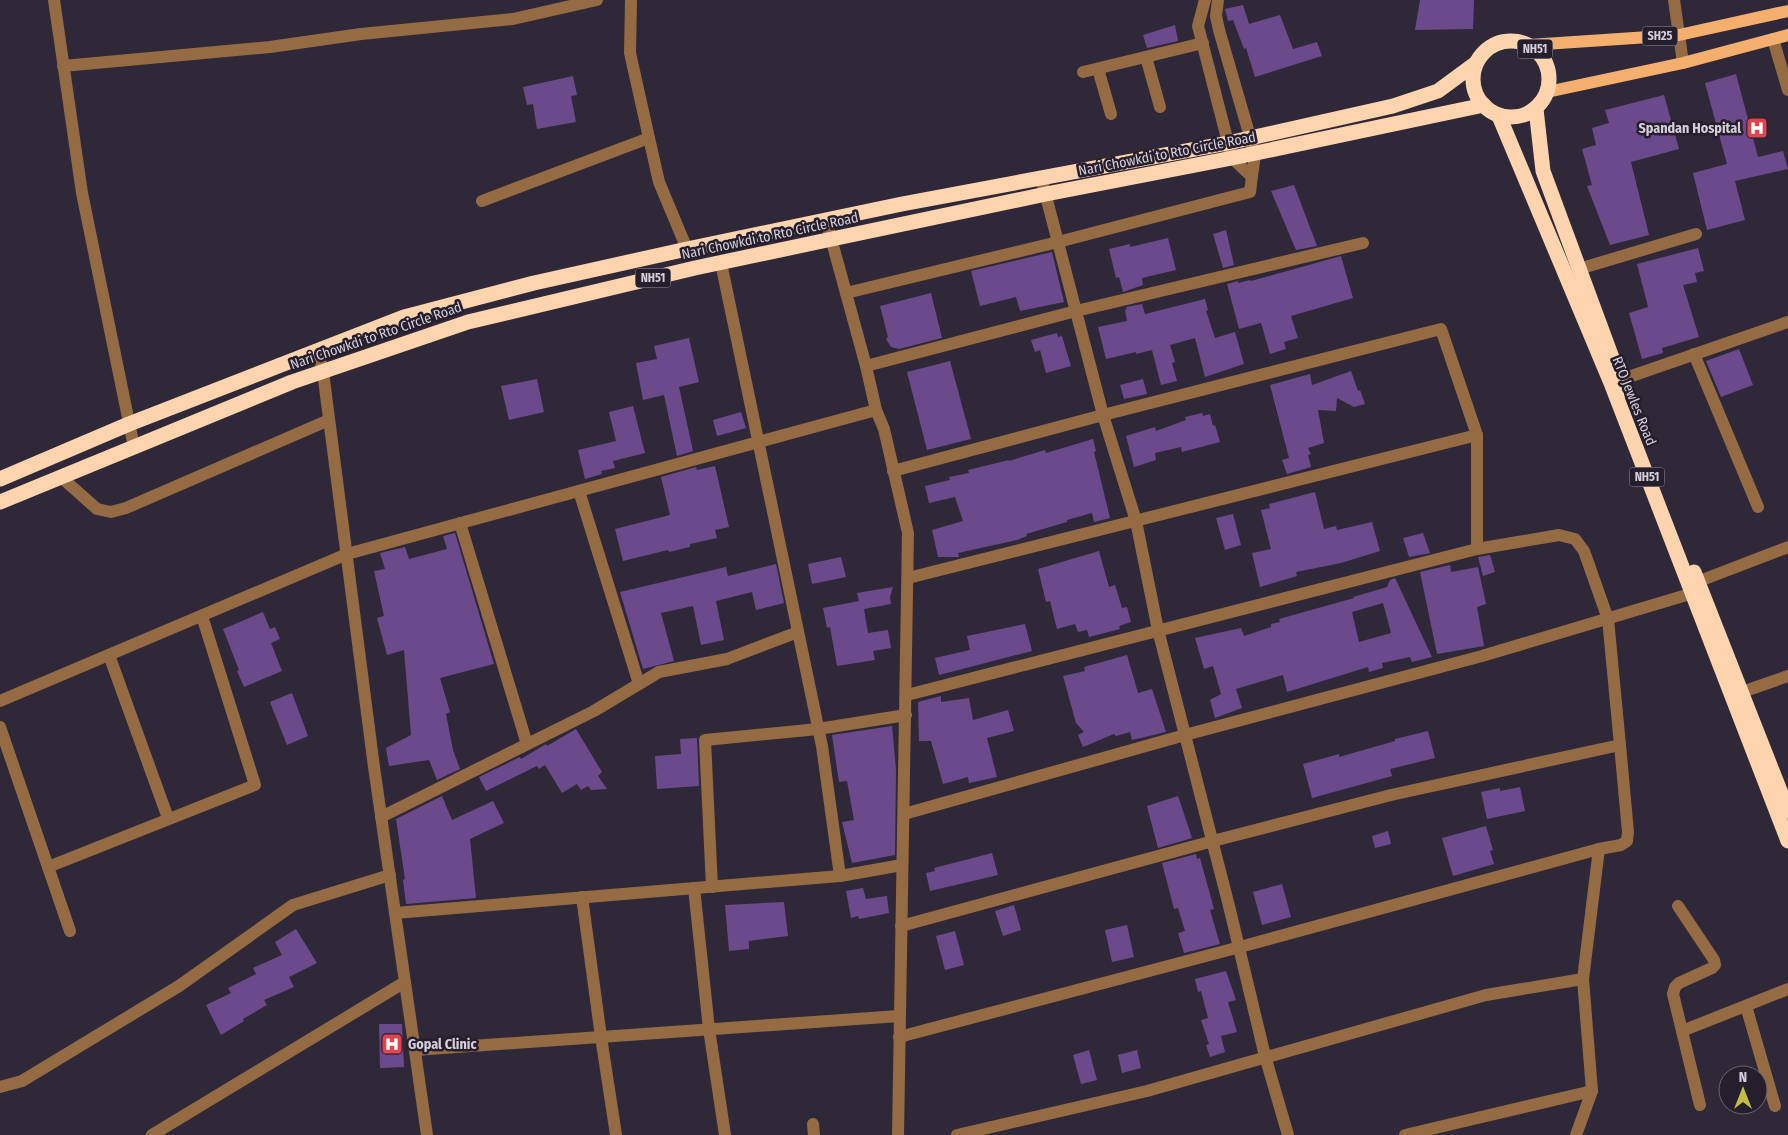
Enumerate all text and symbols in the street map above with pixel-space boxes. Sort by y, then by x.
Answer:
road number: SH25 [1642,27,1678,46]
road number: NH51 [1518,40,1552,59]
hospital icon: Spandan Hospital [1745,116,1769,140]
place label: Spandan Hospital [1638,120,1741,137]
street label: Nari Chowkdi to Rto Circle Road [1077,128,1257,180]
street label: Nari Chowkdi to Rto Circle Road [680,209,860,263]
road number: NH51 [636,268,670,288]
street label: Nari Chowkdi to Rto Circle Road [288,299,464,373]
street label: RTO Jewles Road [1608,354,1660,448]
road number: NH51 [1630,468,1664,487]
hospital icon: Gopal Clinic [380,1032,404,1056]
place label: Gopal Clinic [408,1036,477,1053]
north arrow [1718,1065,1768,1115]
text: N [1739,1069,1747,1086]

